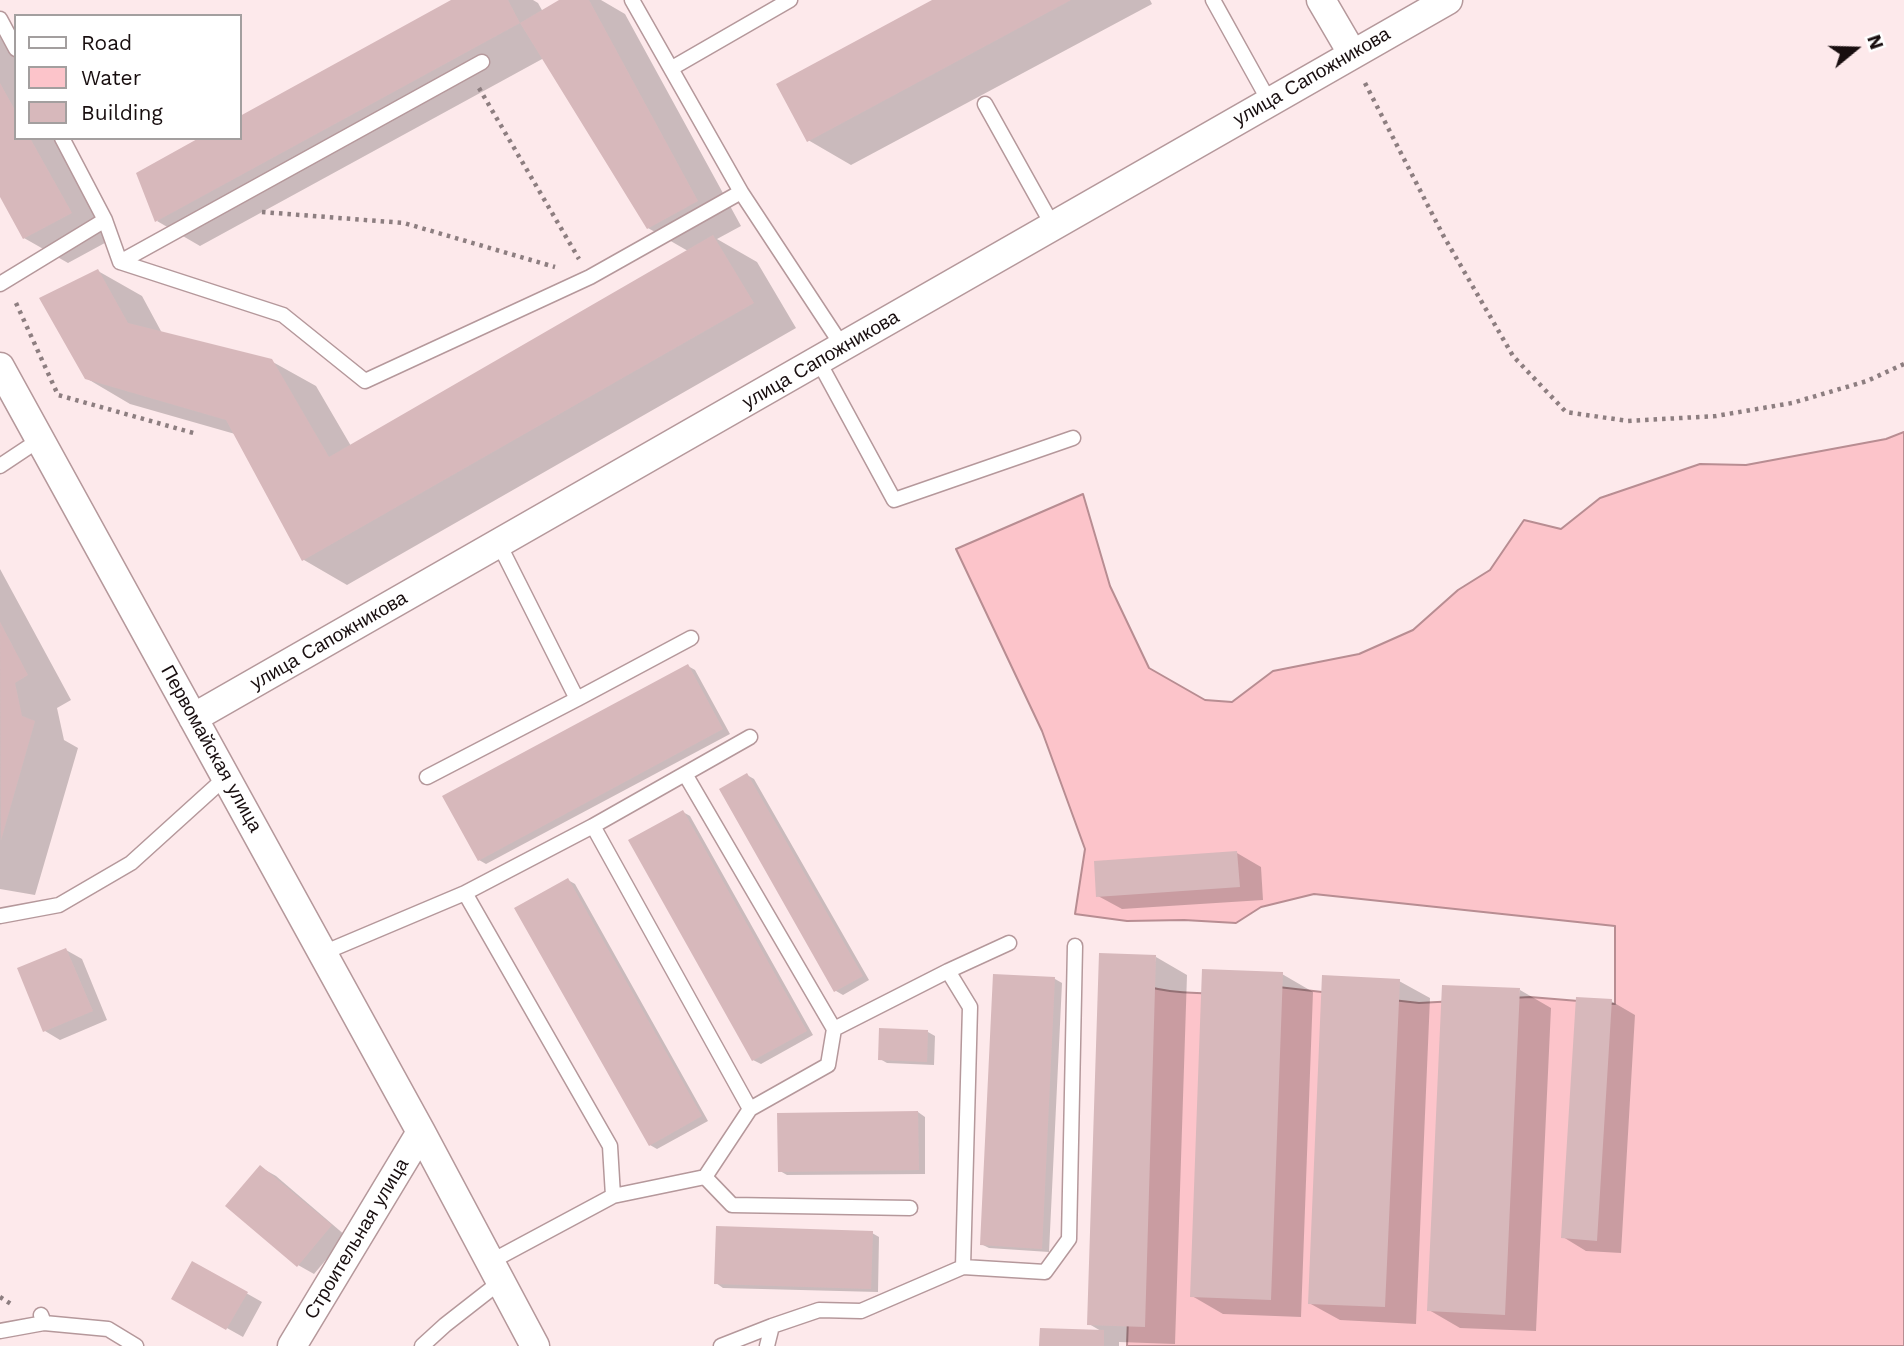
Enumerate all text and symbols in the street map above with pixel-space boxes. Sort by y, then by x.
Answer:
legend [14,14,242,140]
north arrow [1820,14,1890,84]
street label: улица Сапожникова [1230,23,1394,131]
text: Road [81,30,132,55]
text: N [1862,32,1888,52]
text: Water [81,65,141,90]
text: Building [81,100,163,125]
street label: улица Сапожникова [739,306,903,414]
street label: улица Сапожникова [247,587,411,695]
street label: Первомайская улица [156,662,266,836]
street label: Строительная улица [300,1154,414,1324]

